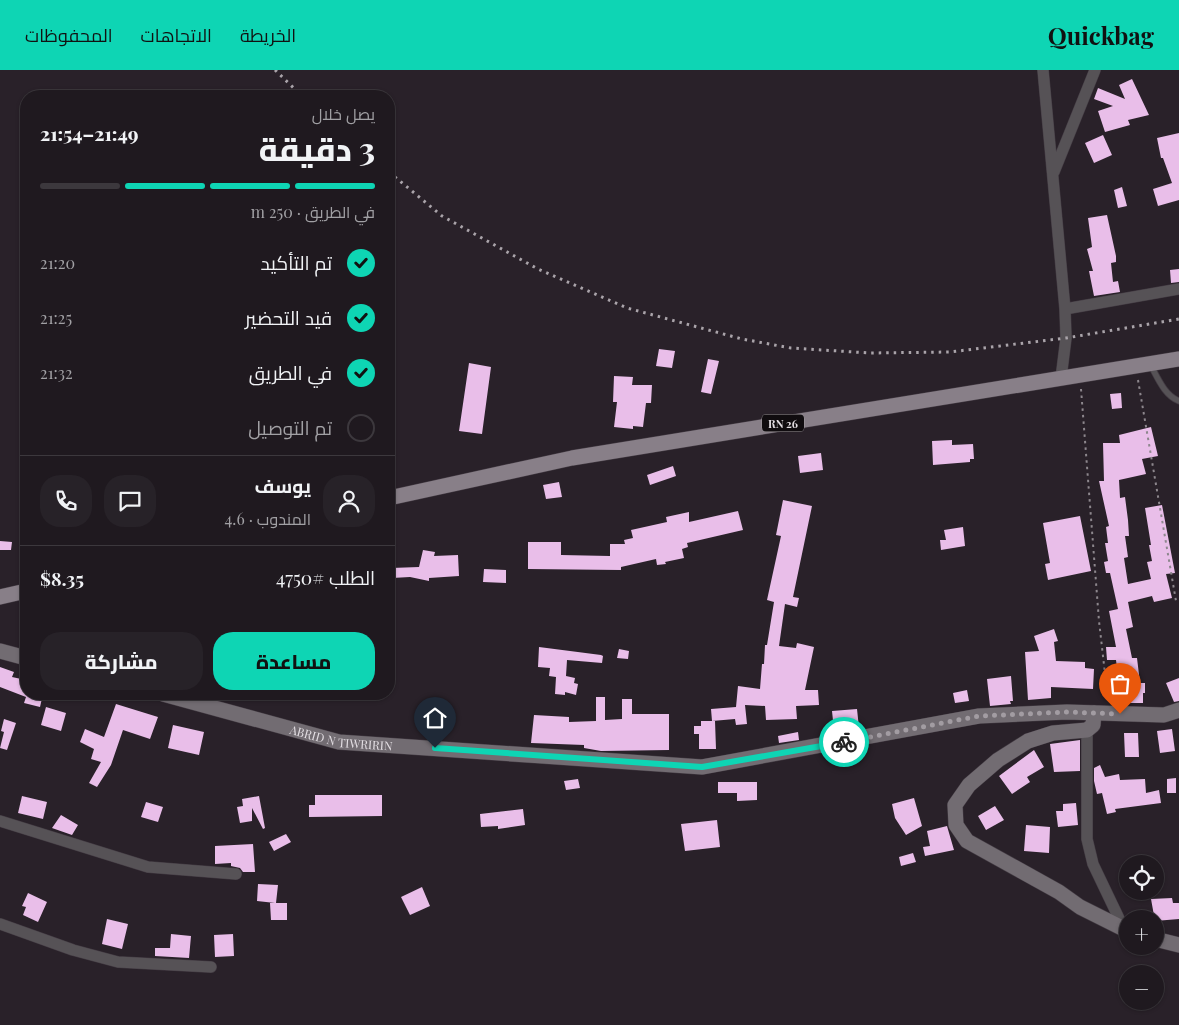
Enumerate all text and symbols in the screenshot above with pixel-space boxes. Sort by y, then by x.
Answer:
text: Quickbag [1048,19,1154,51]
text: المحفوظات [25,23,113,47]
text: الاتجاهات [141,23,212,47]
text: الخريطة [240,23,296,47]
text: يصل خلال [312,103,375,124]
text: 21:49–21:54 [40,120,138,146]
text: 3 دقيقة [259,126,375,169]
text: في الطريق · 250 m [251,201,375,222]
text: تم التأكيد [261,249,332,275]
icon: check [347,249,375,277]
text: 21:20 [40,252,75,273]
text: قيد التحضير [245,304,332,330]
icon: check [347,304,375,332]
text: 21:25 [40,307,72,328]
text: في الطريق [249,359,332,385]
icon: check [347,359,375,387]
text: 21:32 [40,362,73,383]
text: تم التوصيل [248,414,332,440]
road number: RN 26 [762,414,804,432]
text: يوسف [255,472,311,498]
button: phone [40,475,92,527]
button: chat [104,475,156,527]
button: person [323,475,375,527]
text: المندوب · 4.6 [224,508,311,529]
text: الطلب #4750 [276,564,375,590]
text: $8.35 [40,565,84,591]
button: مشاركة [40,632,203,690]
button: مساعدة [213,632,375,690]
pin [1099,663,1141,714]
icon: bag [1106,670,1134,698]
pin [414,697,456,748]
icon: home [421,704,449,732]
courier [819,717,869,767]
street label: ABRID N TIWRIRIN [287,721,394,754]
icon: bike [830,728,858,756]
map controls [1119,855,1164,1010]
button: locate [1119,855,1164,900]
button: + [1119,910,1164,955]
button: − [1119,965,1164,1010]

